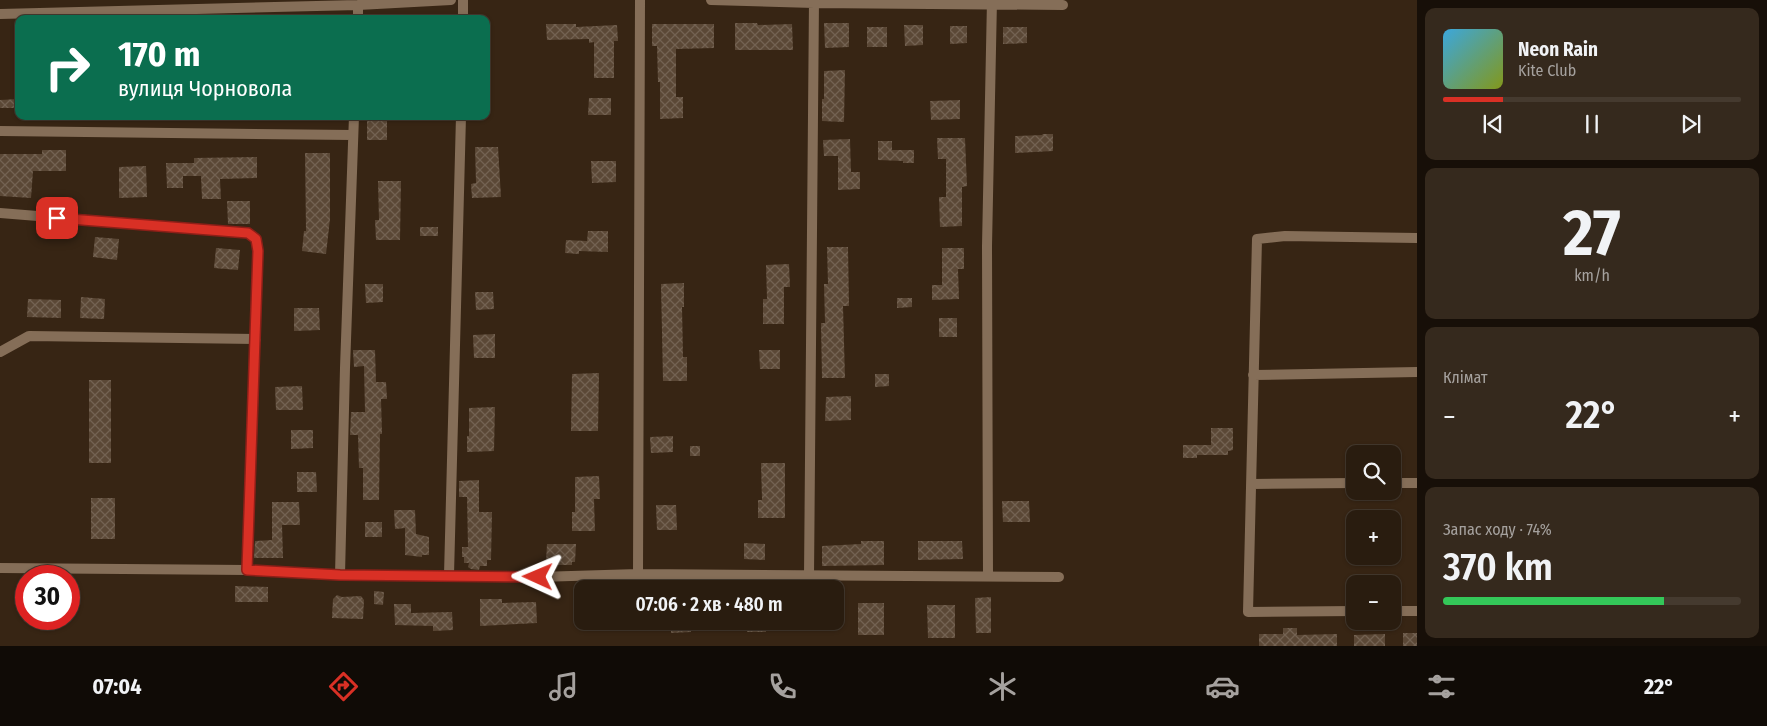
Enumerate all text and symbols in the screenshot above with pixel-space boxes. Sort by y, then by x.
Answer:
text: 170 m [118,33,201,75]
icon: right [35,35,100,100]
text: Neon Rain [1518,38,1598,61]
text: Kite Club [1518,61,1576,80]
text: вулиця Чорновола [118,75,292,102]
icon: previous [1479,110,1507,138]
icon: pause [1578,110,1606,138]
icon: next [1677,110,1705,138]
text: 27 [1563,194,1621,272]
pin [36,197,78,239]
icon: arrive [43,204,71,232]
text: km/h [1574,266,1610,285]
text: Клімат [1443,368,1488,387]
text: 22° [1566,392,1618,438]
text: − [1443,400,1456,433]
text: + [1728,400,1741,433]
map controls [1346,445,1401,630]
button: search [1346,445,1401,500]
button: + [1346,510,1401,565]
text: Запас ходу · 74% [1443,520,1552,539]
text: 370 km [1443,544,1553,590]
position arrow [511,550,563,602]
speed limit sign: 30 [15,565,80,630]
button: − [1346,575,1401,630]
text: 07:06 · 2 хв · 480 m [636,593,782,616]
icon: directions [326,669,361,704]
icon: music [546,669,581,704]
icon: phone [765,669,800,704]
icon: climate [985,669,1020,704]
icon: car [1205,669,1240,704]
icon: filters [1424,669,1459,704]
text: 07:04 [92,673,142,700]
text: 22° [1644,673,1675,700]

